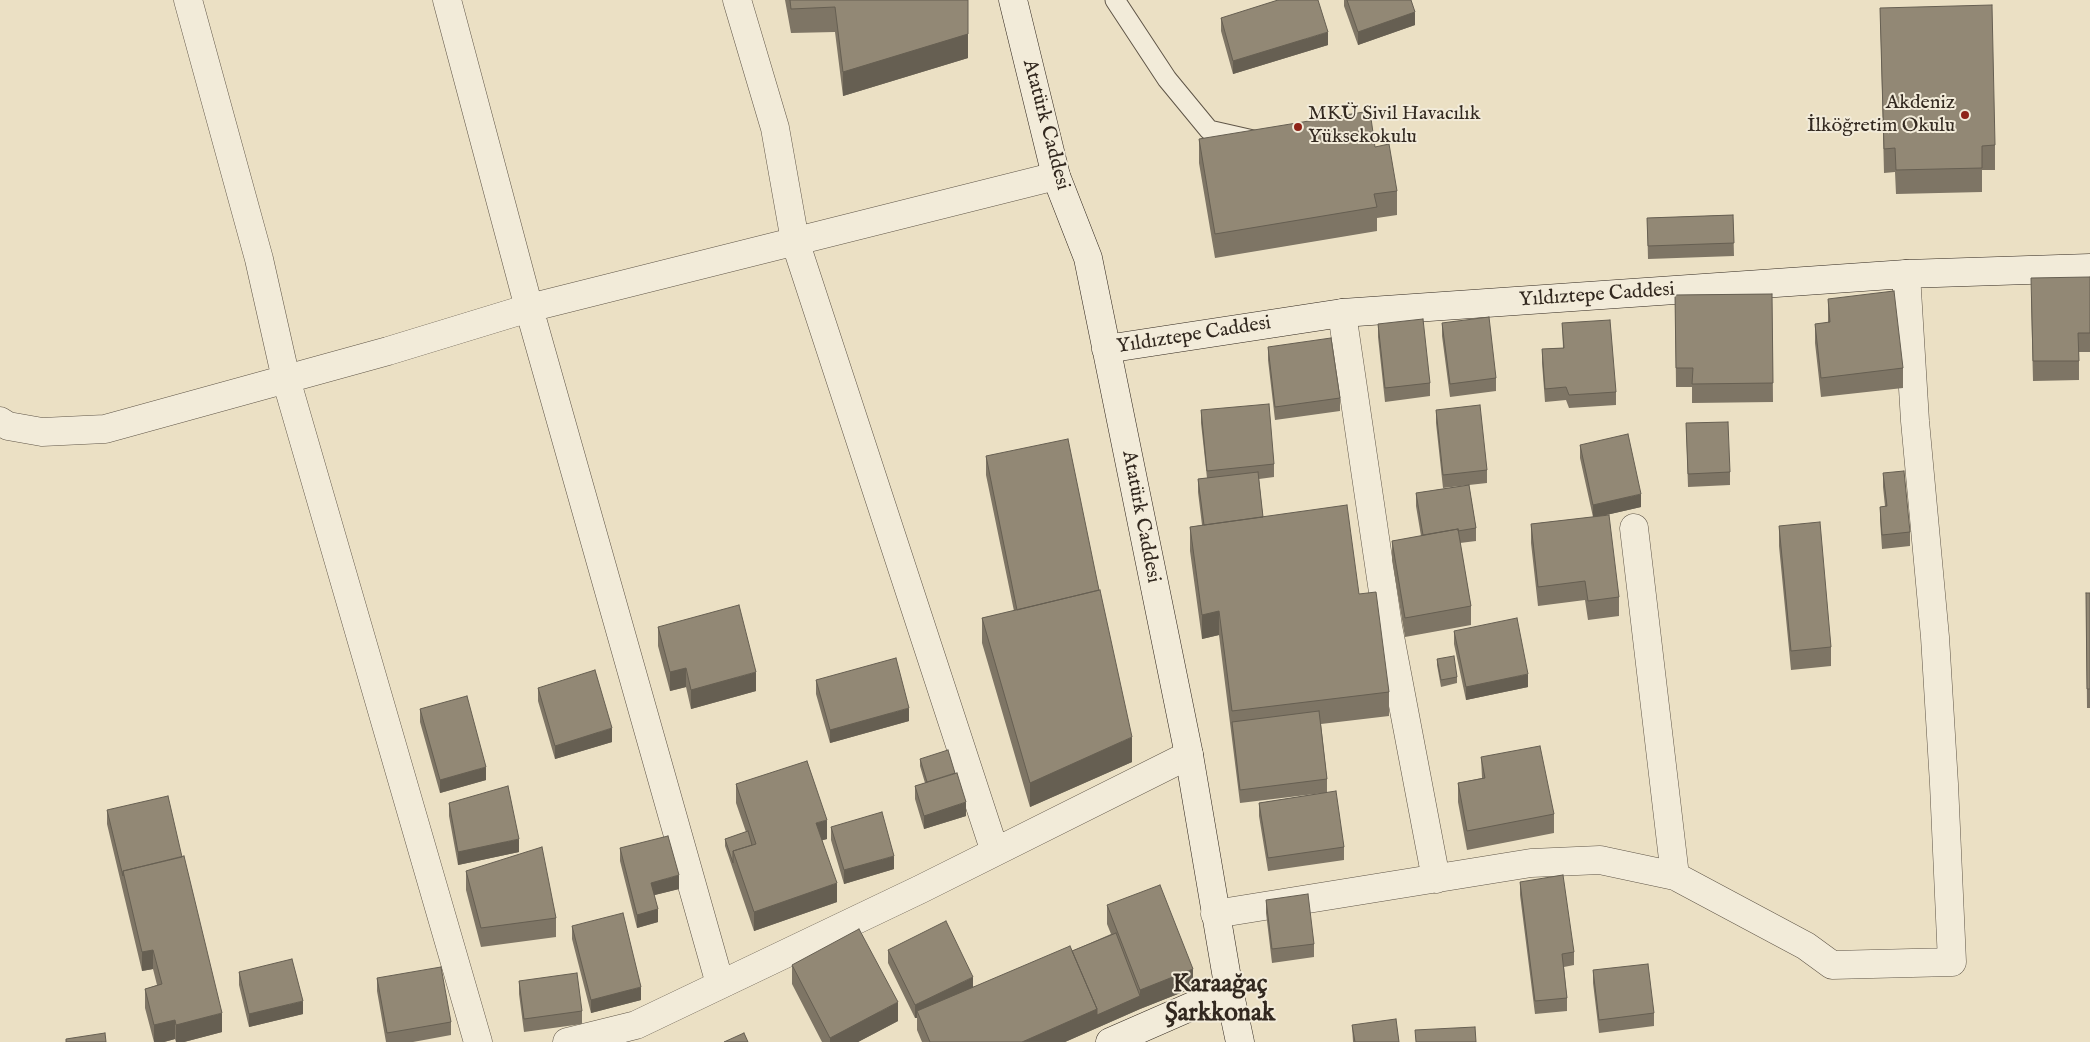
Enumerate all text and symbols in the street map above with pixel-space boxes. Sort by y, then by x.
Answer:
street label: Atatürk Caddesi [1016,57,1074,193]
place label: Akdeniz İlköğretim Okulu [1807,92,1955,139]
place label: MKÜ Sivil Havacılık Yüksekokulu [1308,103,1480,150]
marker: Akdeniz İlköğretim Okulu [1959,109,1971,121]
marker: MKÜ Sivil Havacılık Yüksekokulu [1292,121,1304,133]
street label: Yıldıztepe Caddesi [1518,279,1676,313]
street label: Yıldıztepe Caddesi [1115,312,1273,360]
street label: Atatürk Caddesi [1115,449,1165,585]
district label: Karaağaç Şarkkonak [1165,971,1275,1030]

